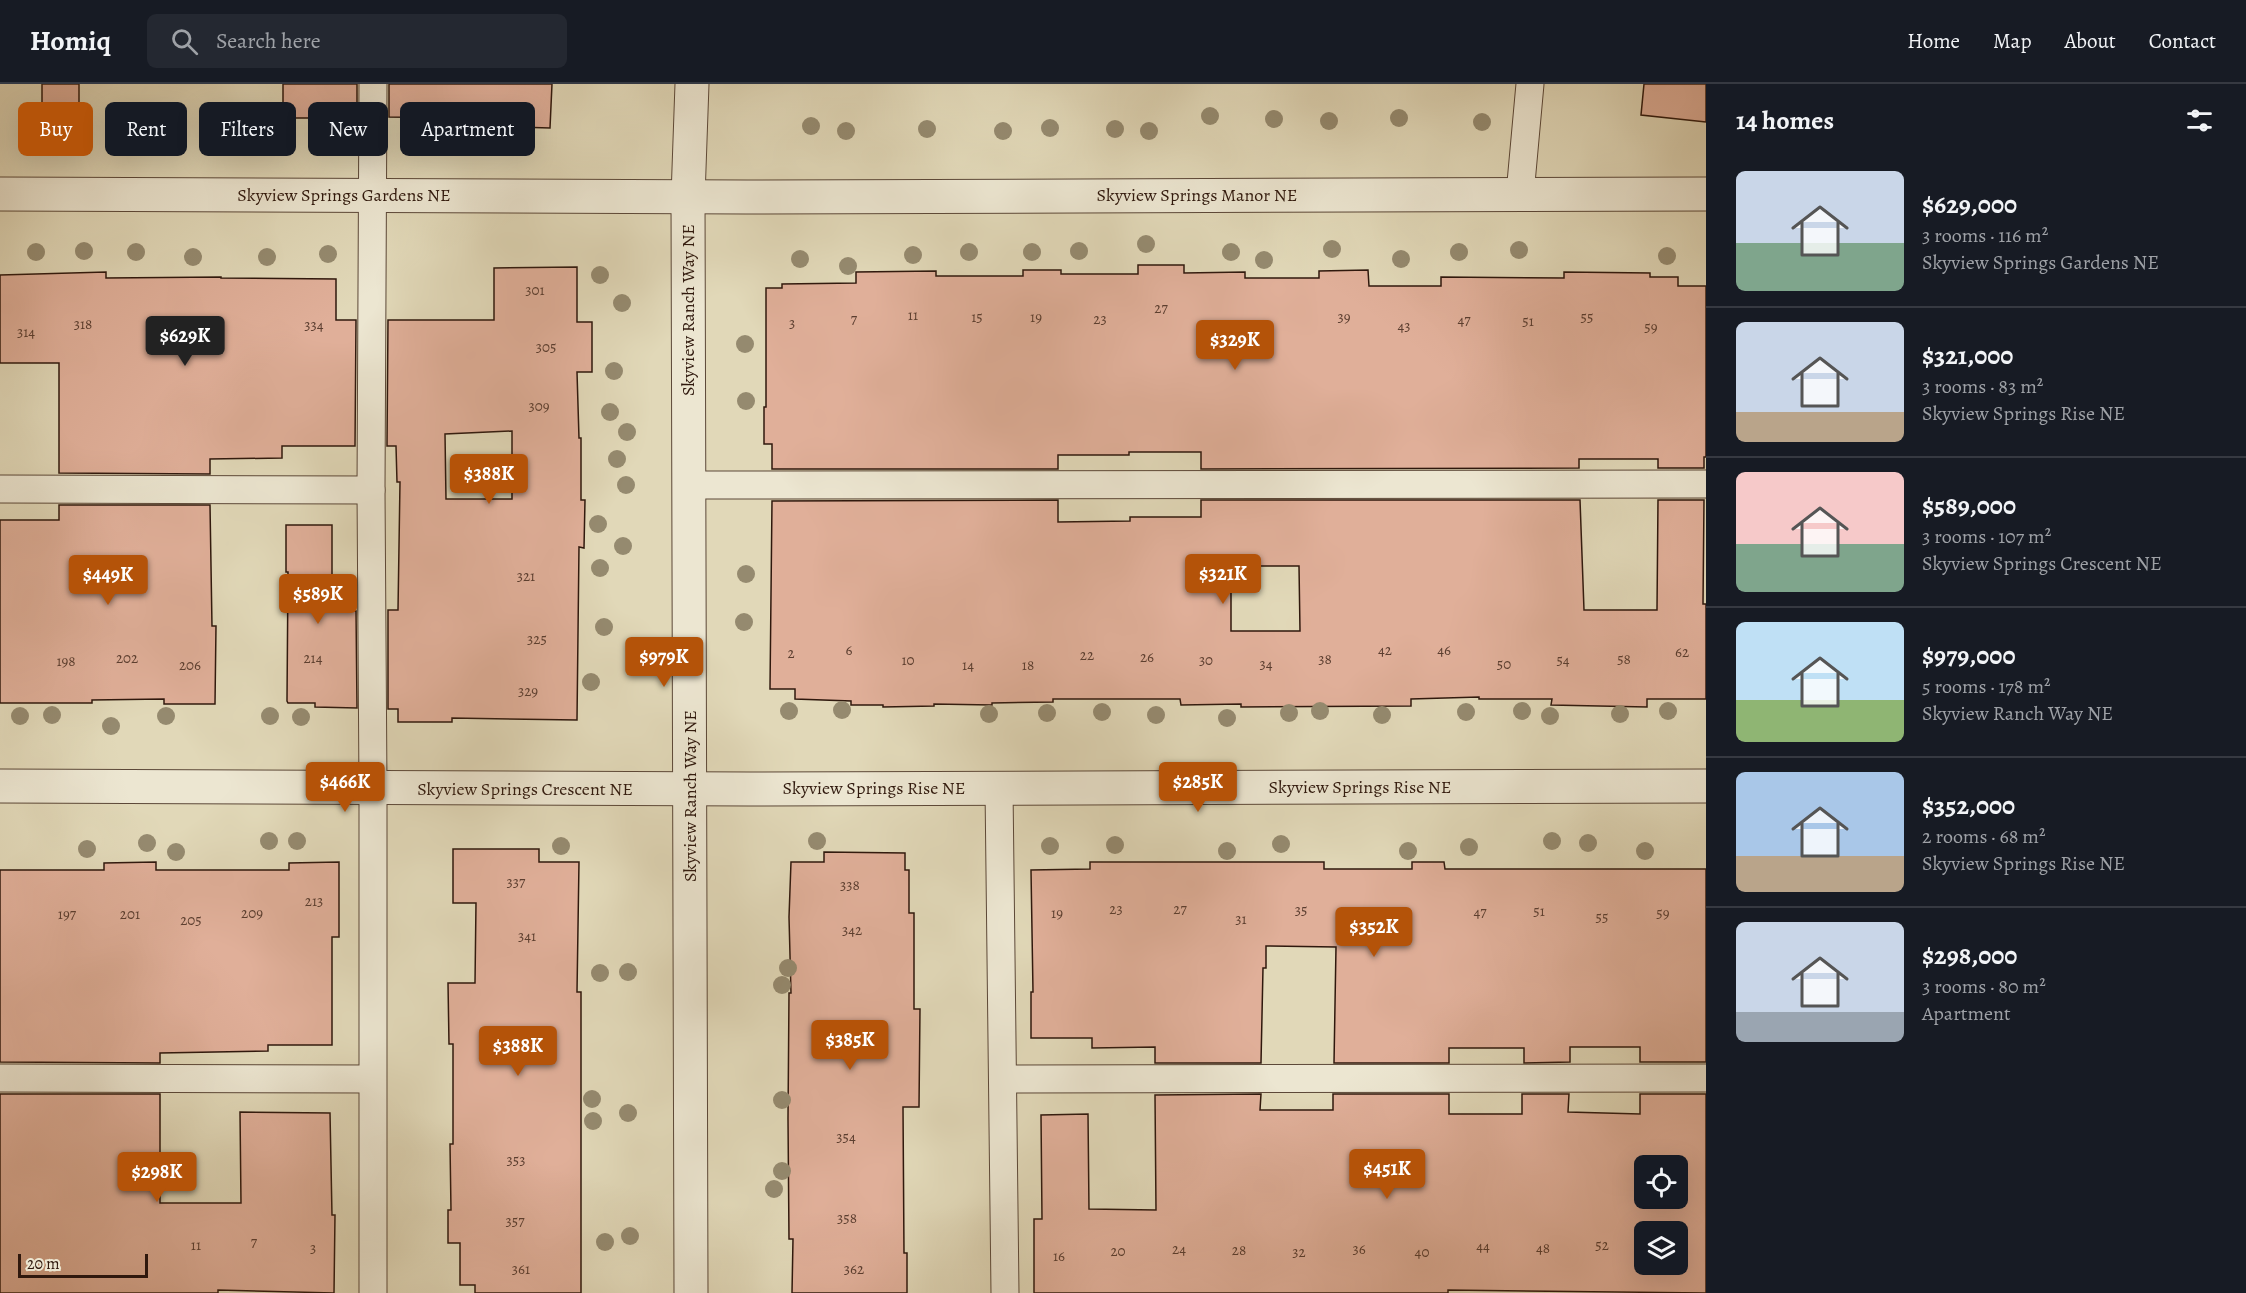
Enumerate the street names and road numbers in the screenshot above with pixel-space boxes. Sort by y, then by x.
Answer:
street label: Skyview Springs Gardens NE [237,183,451,207]
street label: Skyview Springs Manor NE [1097,183,1297,207]
street label: Skyview Ranch Way NE [676,224,700,396]
street label: Skyview Ranch Way NE [678,710,702,882]
street label: Skyview Springs Rise NE [1269,775,1451,799]
street label: Skyview Springs Rise NE [783,776,965,800]
street label: Skyview Springs Crescent NE [417,777,633,801]

